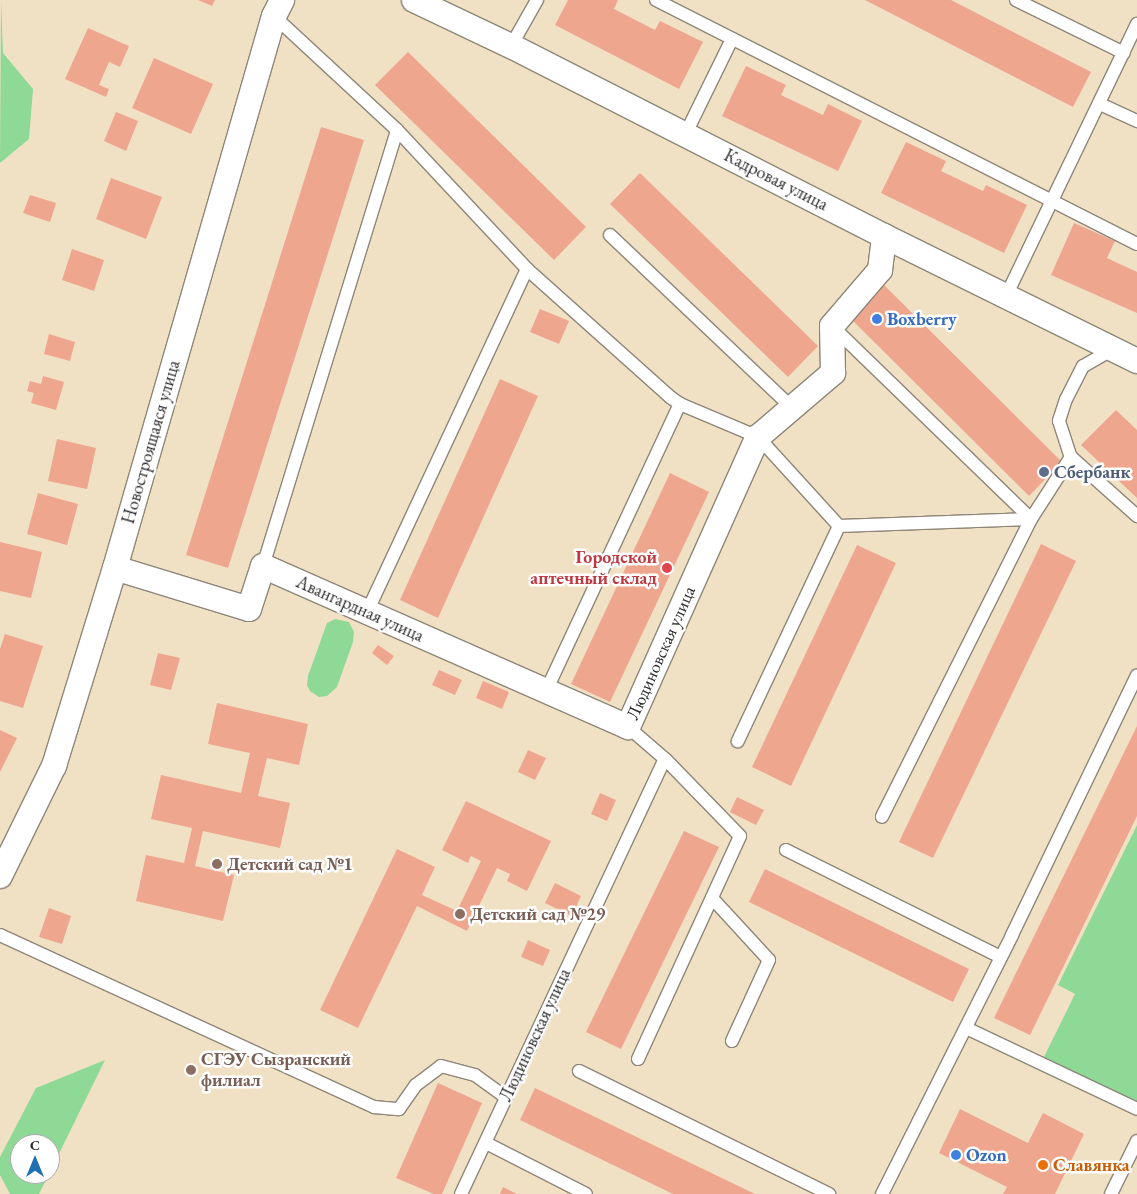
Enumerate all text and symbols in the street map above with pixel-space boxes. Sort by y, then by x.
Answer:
street label: Кадровая улица [720,144,832,216]
place label: Boxberry [887,308,957,330]
marker: Boxberry [871,313,883,325]
street label: Новостроящаяся улица [117,358,185,526]
place label: Сбербанк [1054,461,1130,483]
marker: Сбербанк [1038,466,1050,478]
place label: Городской аптечный склад [530,547,657,590]
marker: Городской аптечный склад [661,562,673,574]
street label: Авангардная улица [293,571,427,647]
street label: Людиновская улица [622,583,700,723]
place label: Детский сад №1 [227,853,353,875]
marker: Детский сад №1 [211,858,223,870]
place label: Детский сад №29 [470,903,605,925]
marker: Детский сад №29 [454,908,466,920]
street label: Людиновская улица [495,965,575,1105]
place label: СГЭУ Сызранский филиал [201,1049,351,1092]
marker: СГЭУ Сызранский филиал [185,1064,197,1076]
north arrow [10,1134,60,1184]
text: С [30,1136,40,1154]
place label: Ozon [966,1144,1007,1166]
marker: Ozon [950,1149,962,1161]
place label: Славянка [1053,1154,1130,1176]
marker: Славянка [1037,1159,1049,1171]

